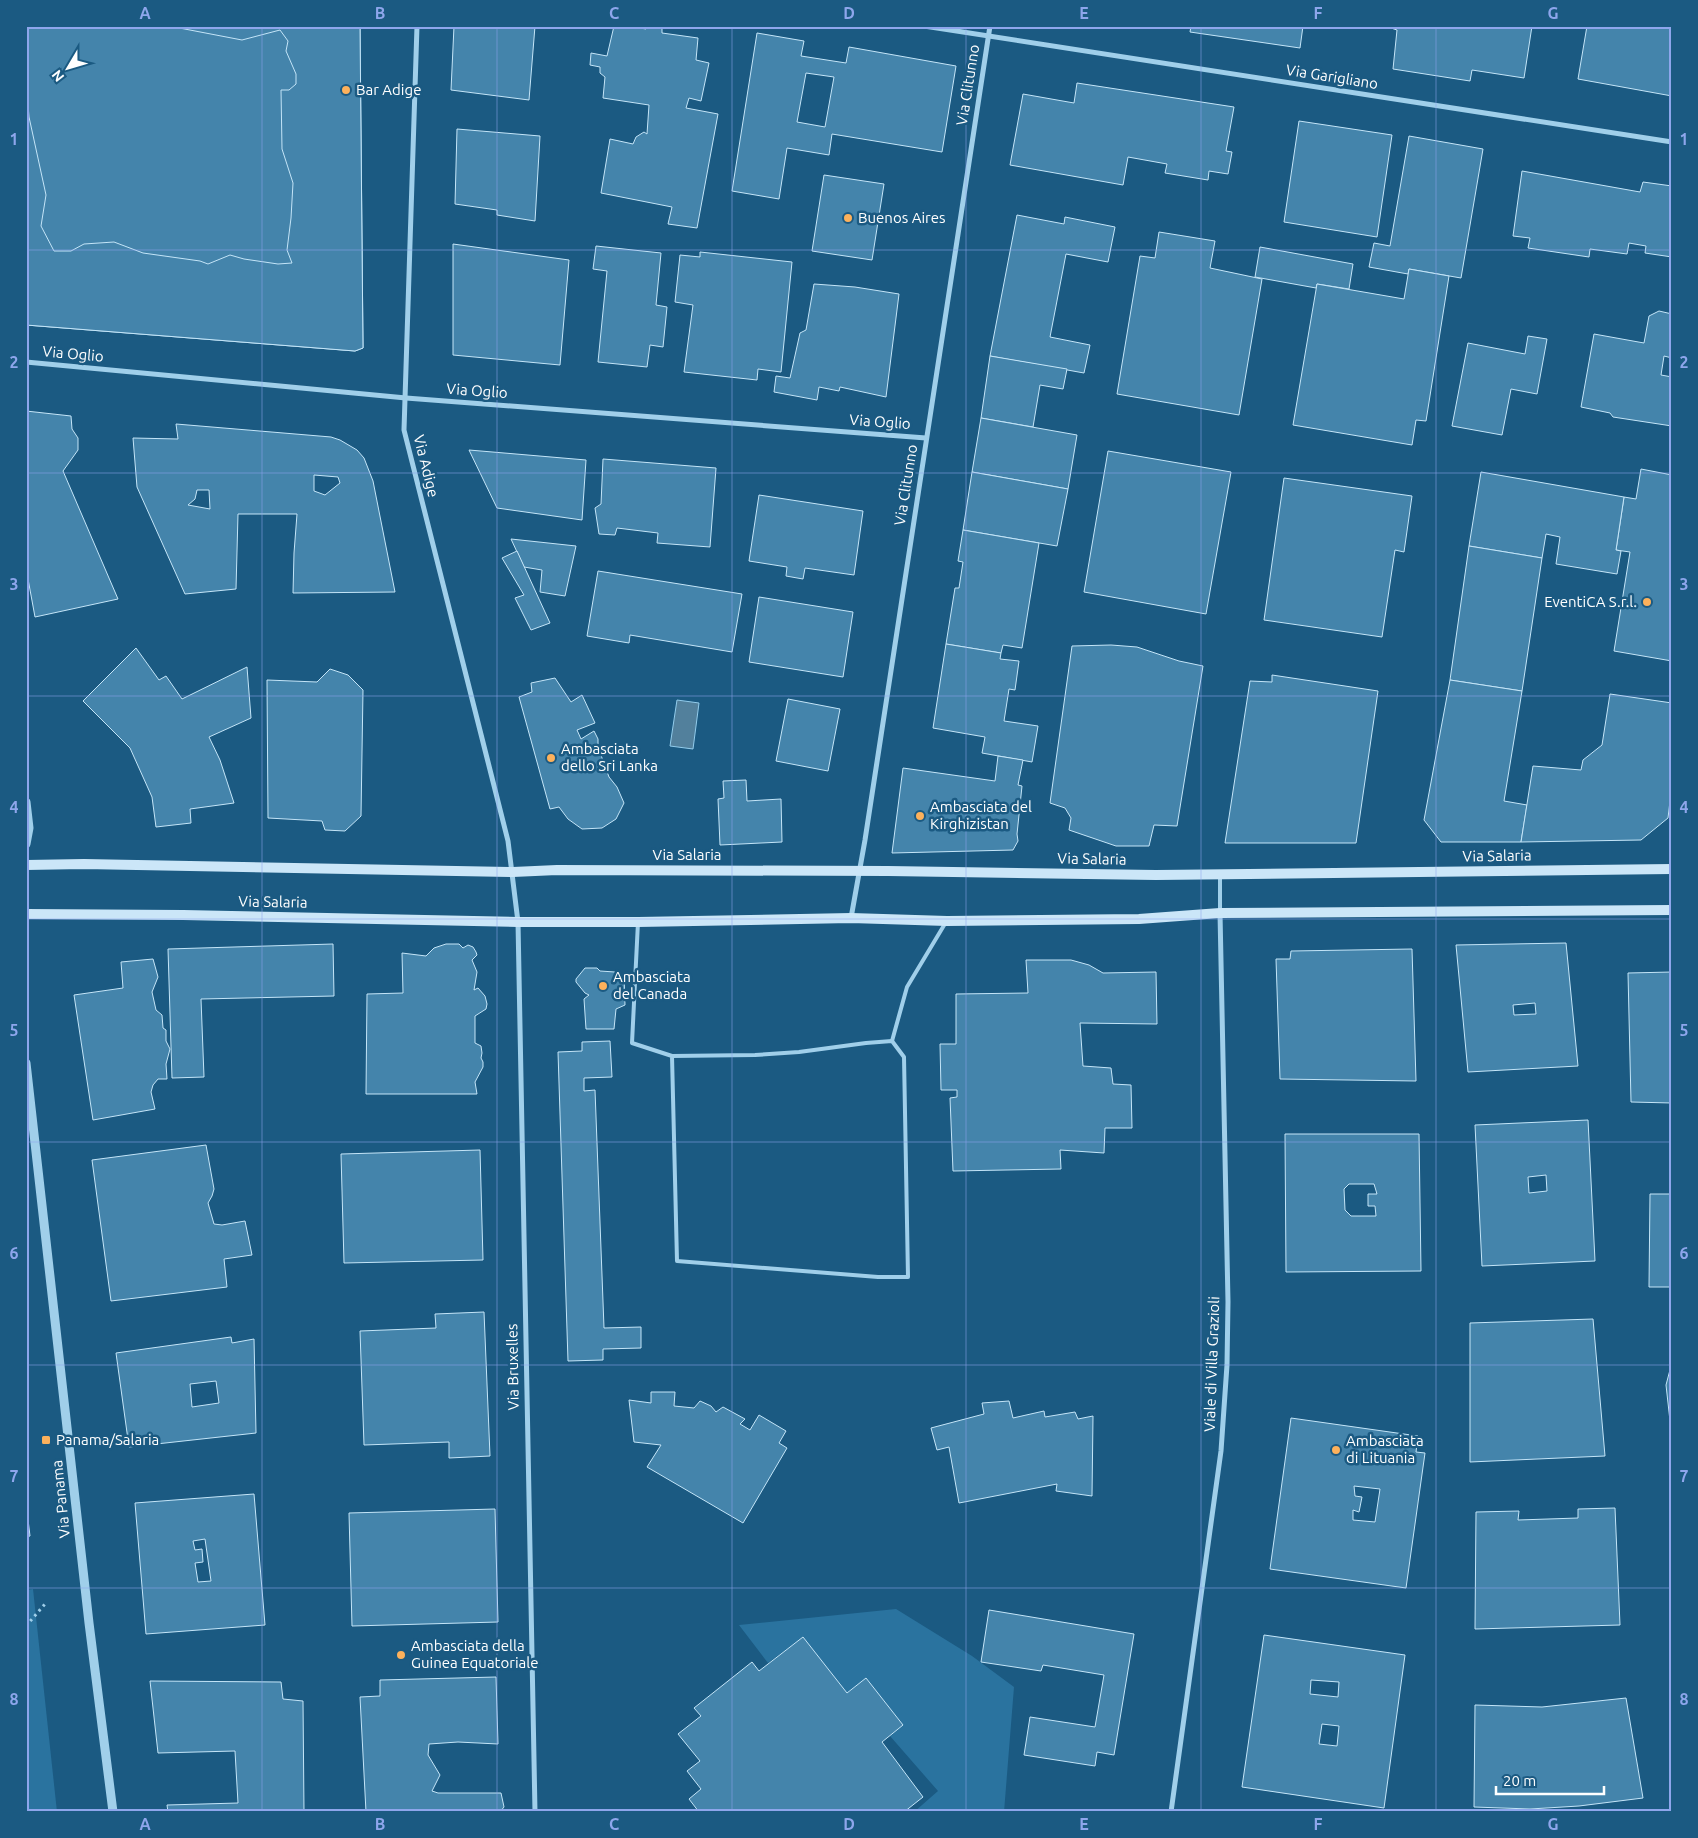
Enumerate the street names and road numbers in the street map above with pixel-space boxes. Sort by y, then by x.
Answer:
street label: Via Clitunno [953,43,982,127]
street label: Via Garigliano [1285,61,1379,92]
street label: Via Oglio [42,342,104,365]
street label: Via Oglio [446,380,508,401]
street label: Via Oglio [849,411,911,432]
street label: Via Adige [411,433,442,499]
street label: Via Clitunno [891,443,920,527]
street label: Via Salaria [652,846,722,863]
street label: Via Salaria [1462,846,1532,865]
street label: Via Salaria [1057,849,1127,868]
street label: Via Salaria [238,892,308,911]
street label: Viale di Villa Grazioli [1201,1296,1222,1432]
street label: Via Bruxelles [503,1323,522,1411]
street label: Via Panama [48,1459,73,1539]

